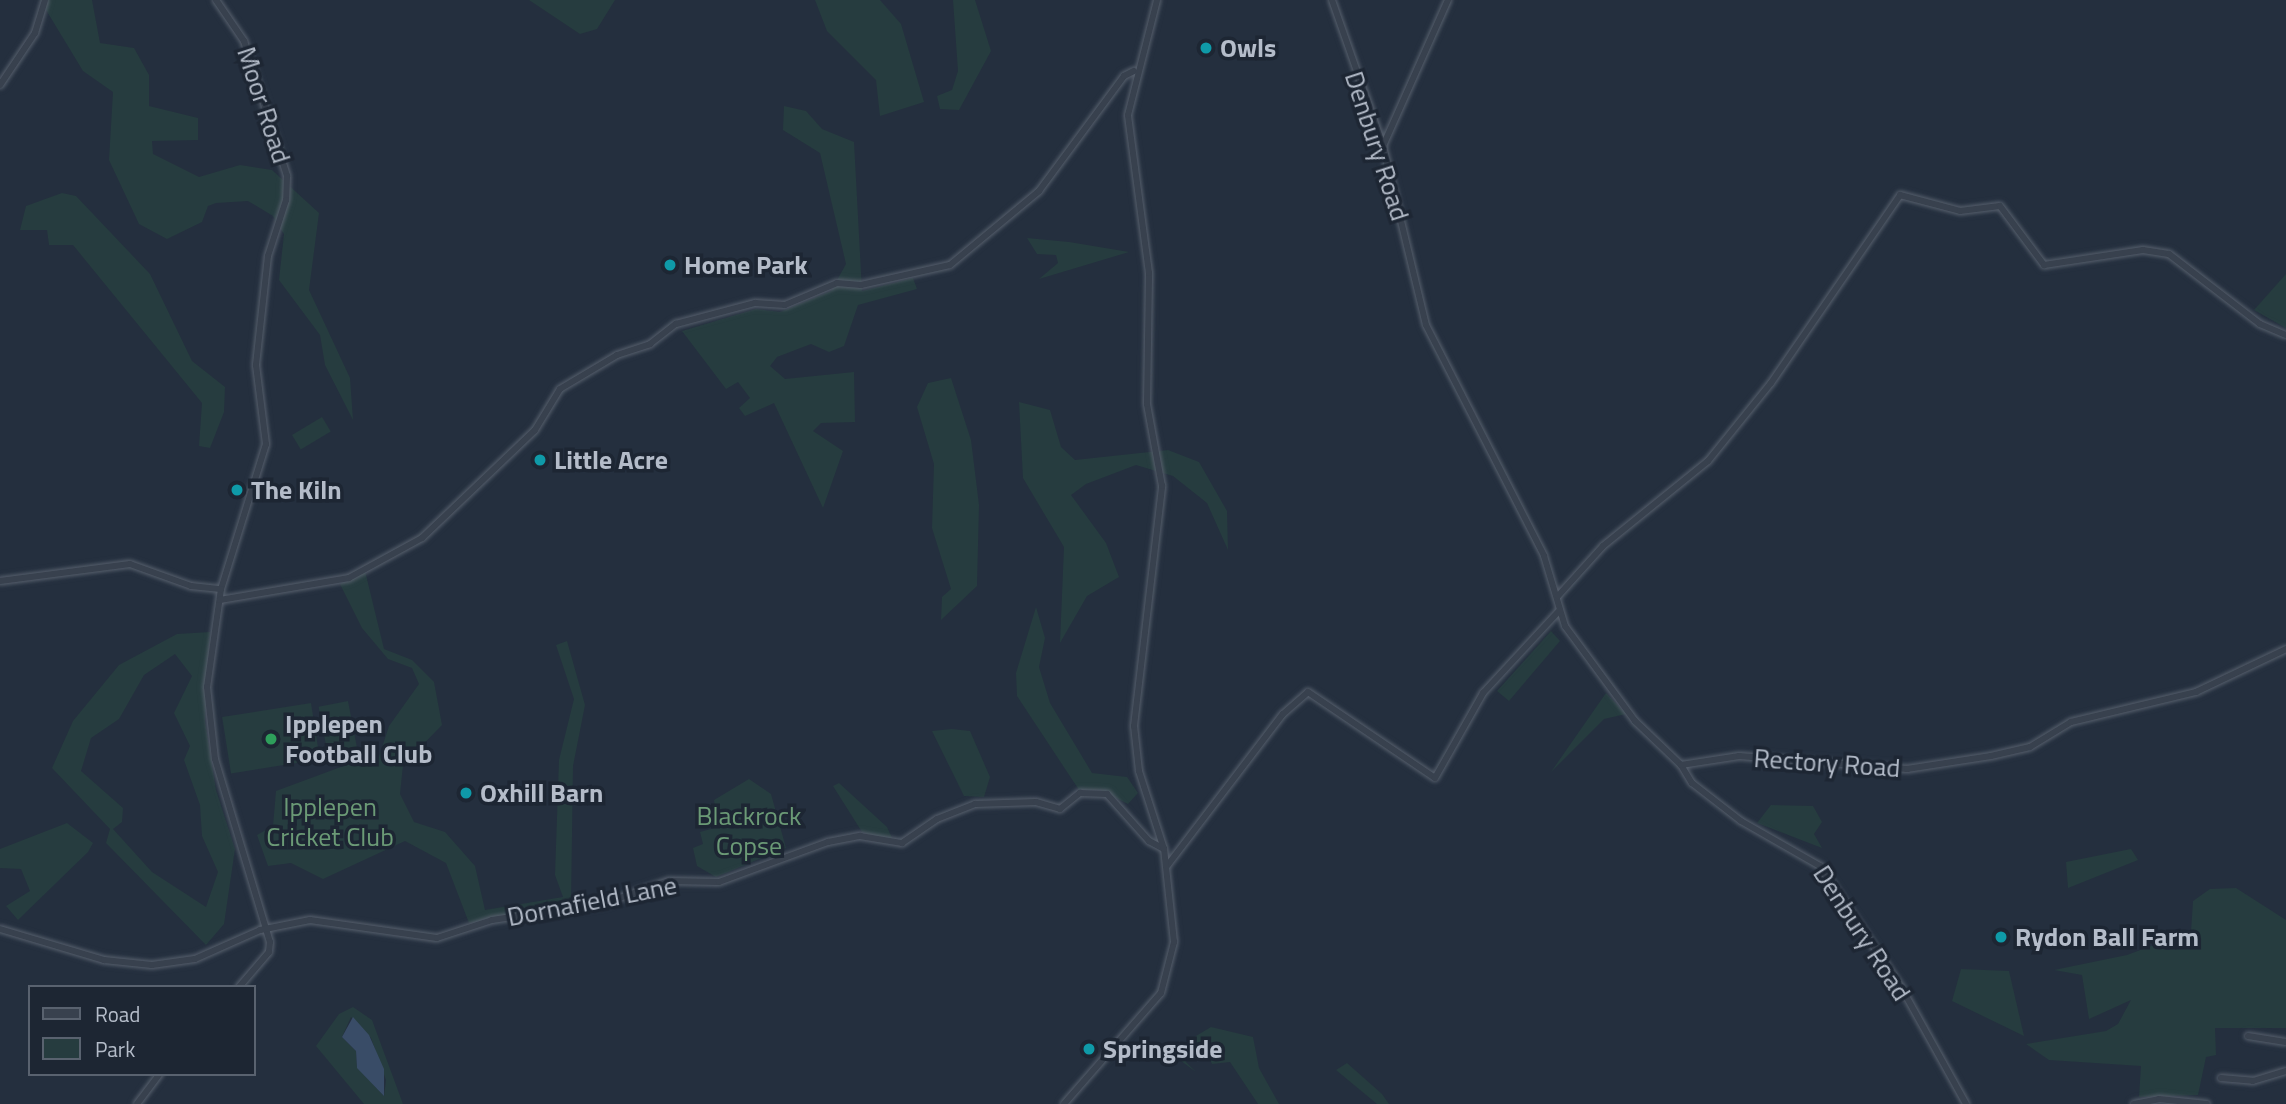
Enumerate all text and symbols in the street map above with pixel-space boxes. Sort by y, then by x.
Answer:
place label: Owls [1220,32,1276,64]
marker: Owls [1198,40,1214,56]
street label: Moor Road [231,43,297,167]
street label: Denbury Road [1338,68,1416,224]
place label: Home Park [684,249,808,281]
marker: Home Park [662,257,678,273]
place label: Little Acre [554,444,668,476]
marker: Little Acre [532,452,548,468]
place label: The Kiln [251,474,342,506]
marker: The Kiln [229,482,245,498]
place label: Ipplepen Football Club [285,708,432,770]
marker: Ipplepen Football Club [263,731,279,747]
street label: Rectory Road [1753,742,1901,784]
place label: Oxhill Barn [480,777,603,809]
marker: Oxhill Barn [458,785,474,801]
park label: Ipplepen Cricket Club [266,791,394,852]
park label: Blackrock Copse [696,800,802,862]
street label: Denbury Road [1807,860,1917,1006]
street label: Dornafield Lane [505,869,679,933]
place label: Rydon Ball Farm [2015,921,2199,953]
marker: Rydon Ball Farm [1993,929,2009,945]
legend [28,985,256,1076]
text: Road [95,998,140,1030]
text: Park [95,1033,135,1065]
place label: Springside [1103,1033,1222,1065]
marker: Springside [1081,1041,1097,1057]

